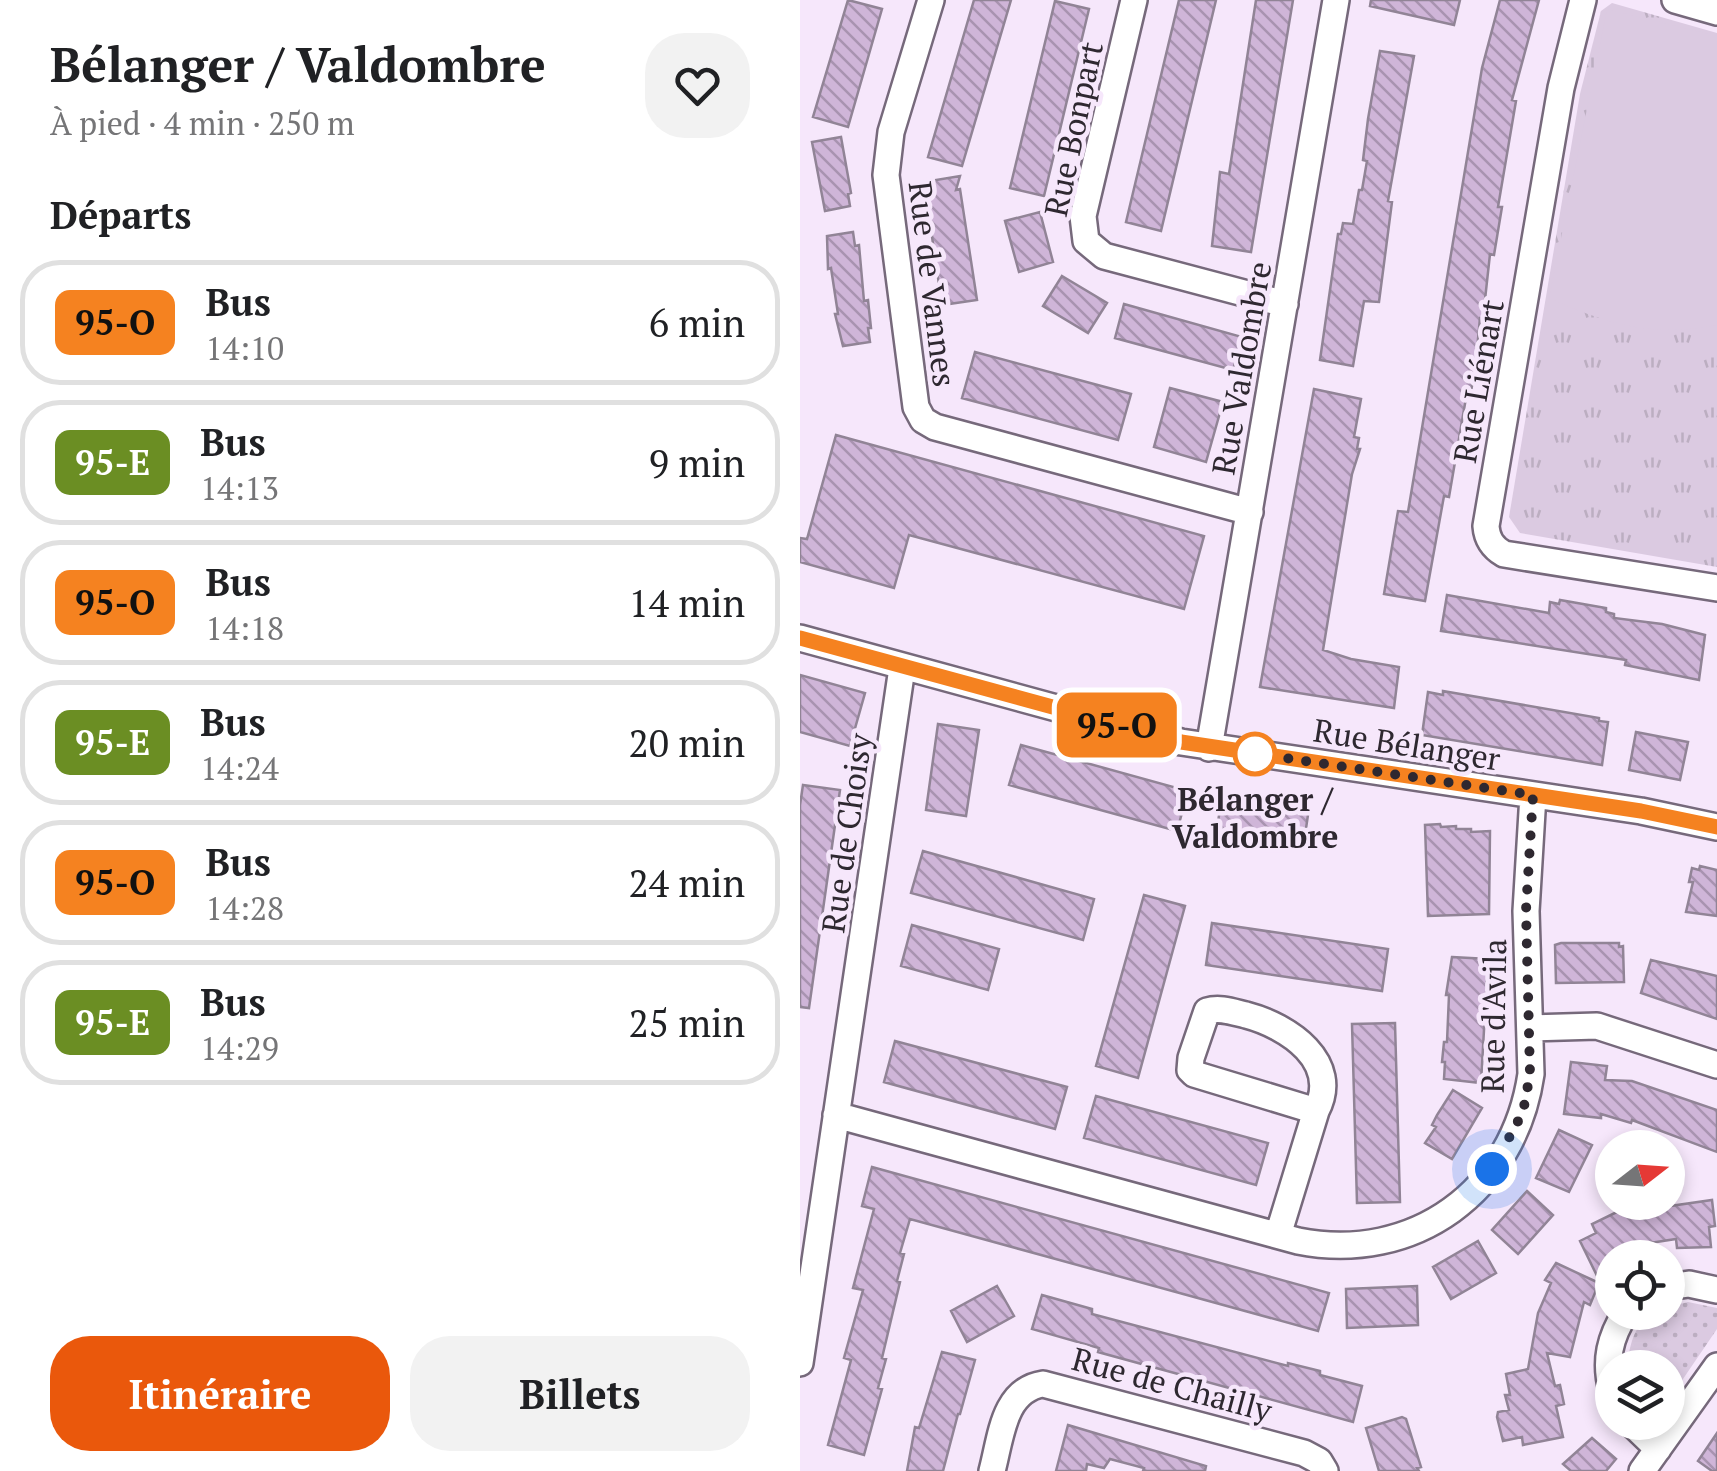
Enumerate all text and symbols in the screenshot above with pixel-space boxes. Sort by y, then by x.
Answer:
text: Bélanger / Valdombre [50,32,546,96]
button: heart [645,33,750,138]
street label: Rue Bonpart [1034,38,1112,220]
text: À pied · 4 min · 250 m [50,102,355,144]
street label: Rue de Vannes [900,179,966,389]
text: Départs [50,190,191,240]
street label: Rue Valdombre [1202,258,1280,478]
text: Bus [205,277,271,327]
street label: Rue Liénart [1443,296,1513,466]
text: 6 min [649,298,745,348]
text: 95-O [75,299,155,345]
text: 14:10 [205,327,284,369]
text: Bus [200,417,266,467]
text: 9 min [649,438,745,488]
text: 95-E [75,439,150,485]
text: 14:13 [200,467,279,509]
text: Bus [205,557,271,607]
text: 14 min [628,578,745,628]
text: 95-O [75,579,155,625]
text: 14:18 [205,607,284,649]
line badge: 95-O [1047,692,1187,758]
text: Bus [200,697,266,747]
text: 95-O [1077,702,1157,748]
street label: Rue Bélanger [1311,709,1504,780]
text: 20 min [628,718,745,768]
text: 95-E [75,719,150,765]
street label: Rue de Choisy [811,730,881,935]
marker: Bélanger / Valdombre [1234,733,1276,775]
text: 14:24 [200,747,279,789]
place label: Bélanger / Valdombre [1172,778,1338,857]
text: Bus [205,837,271,887]
text: 24 min [628,858,745,908]
text: 95-O [75,859,155,905]
text: 14:28 [205,887,284,929]
street label: Rue d'Avila [1471,938,1515,1094]
text: Bus [200,977,266,1027]
text: 25 min [628,998,745,1048]
text: 95-E [75,999,150,1045]
text: 14:29 [200,1027,279,1069]
north arrow [1595,1130,1685,1220]
map controls [1595,1130,1685,1440]
your location [1467,1144,1517,1194]
button: locate [1595,1240,1685,1330]
button: Itinéraire [50,1336,390,1451]
button: Billets [410,1336,750,1451]
street label: Rue de Chailly [1068,1337,1277,1431]
button: layers [1595,1350,1685,1440]

